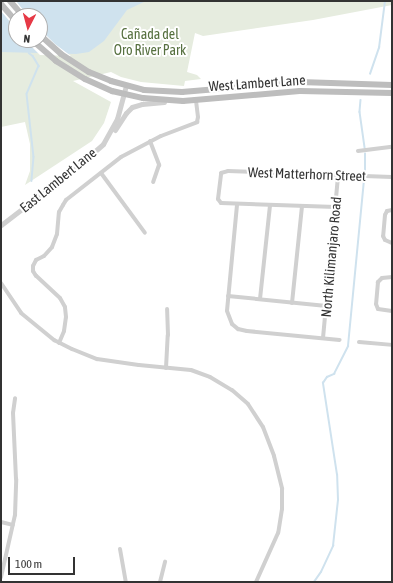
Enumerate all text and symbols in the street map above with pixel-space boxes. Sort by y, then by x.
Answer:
north arrow [8,8,48,48]
park label: Cañada del Oro River Park [114,26,186,58]
text: N [23,33,31,45]
street label: West Lambert Lane [208,71,306,95]
street label: East Lambert Lane [16,144,100,216]
street label: West Matterhorn Street [248,164,366,184]
street label: North Kilimanjaro Road [317,196,345,318]
scale bar [10,549,77,575]
text: 100 m [15,557,42,571]

